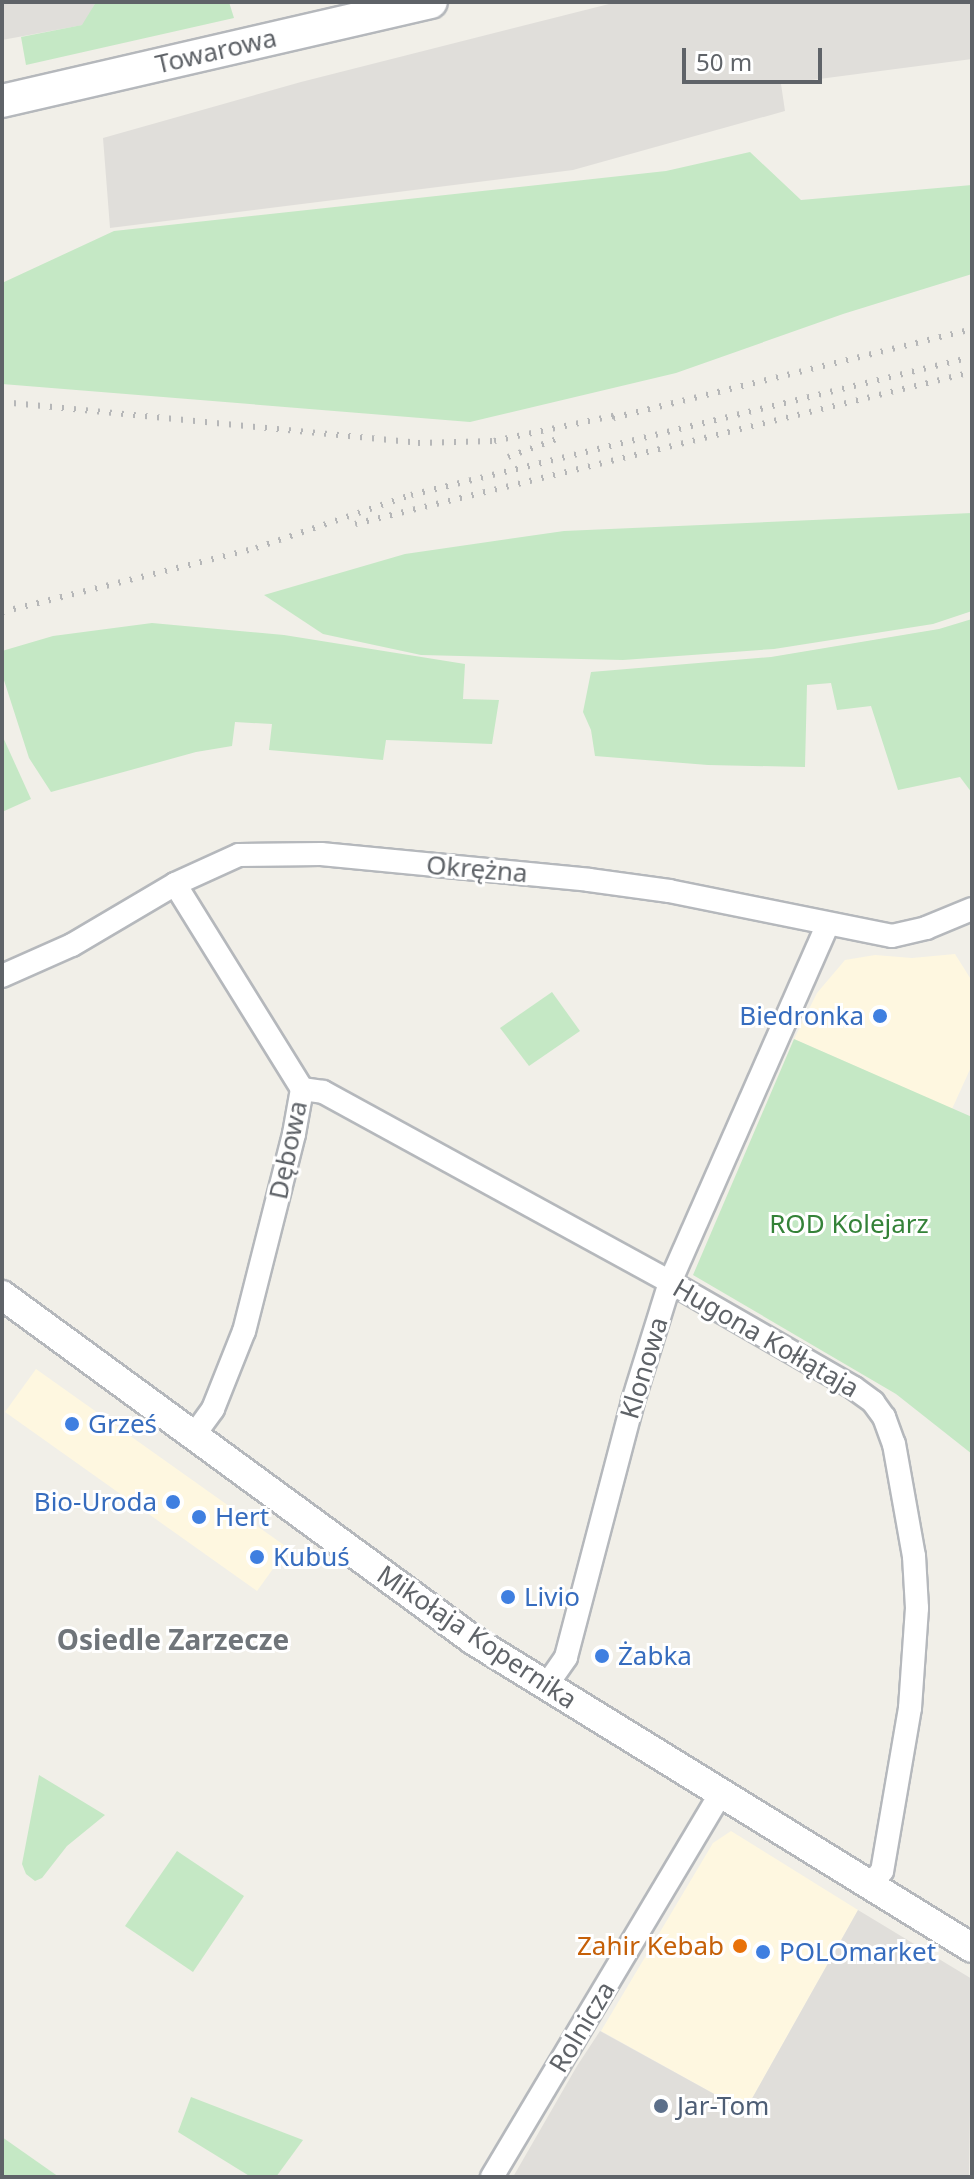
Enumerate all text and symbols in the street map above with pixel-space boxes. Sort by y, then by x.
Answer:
street label: Towarowa [152,22,280,80]
scale bar [686,32,826,82]
text: 50 m [696,45,752,78]
street label: Okrężna [425,849,529,889]
place label: Biedronka [739,1000,864,1032]
marker: Biedronka [871,1007,889,1025]
street label: Dębowa [262,1098,314,1202]
park label: ROD Kolejarz [769,1208,929,1240]
street label: Hugona Kołłątaja [667,1272,865,1404]
street label: Klonowa [614,1313,674,1423]
place label: Grześ [88,1408,157,1440]
marker: Grześ [63,1415,81,1433]
place label: Bio-Uroda [34,1486,157,1518]
marker: Bio-Uroda [164,1493,182,1511]
place label: Hert [215,1501,269,1533]
marker: Hert [190,1508,208,1526]
place label: Kubuś [273,1541,350,1573]
marker: Kubuś [248,1548,266,1566]
street label: Mikołaja Kopernika [371,1559,583,1715]
place label: Livio [524,1581,580,1613]
marker: Livio [499,1588,517,1606]
district label: Osiedle Zarzecze [57,1622,289,1656]
place label: Żabka [618,1640,692,1672]
marker: Żabka [593,1647,611,1665]
place label: Zahir Kebab [577,1930,724,1962]
place label: POLOmarket [779,1936,936,1968]
marker: Zahir Kebab [731,1937,749,1955]
marker: POLOmarket [754,1943,772,1961]
street label: Rolnicza [543,1976,621,2078]
place label: Jar-Tom [677,2090,769,2122]
marker: Jar-Tom [652,2097,670,2115]

